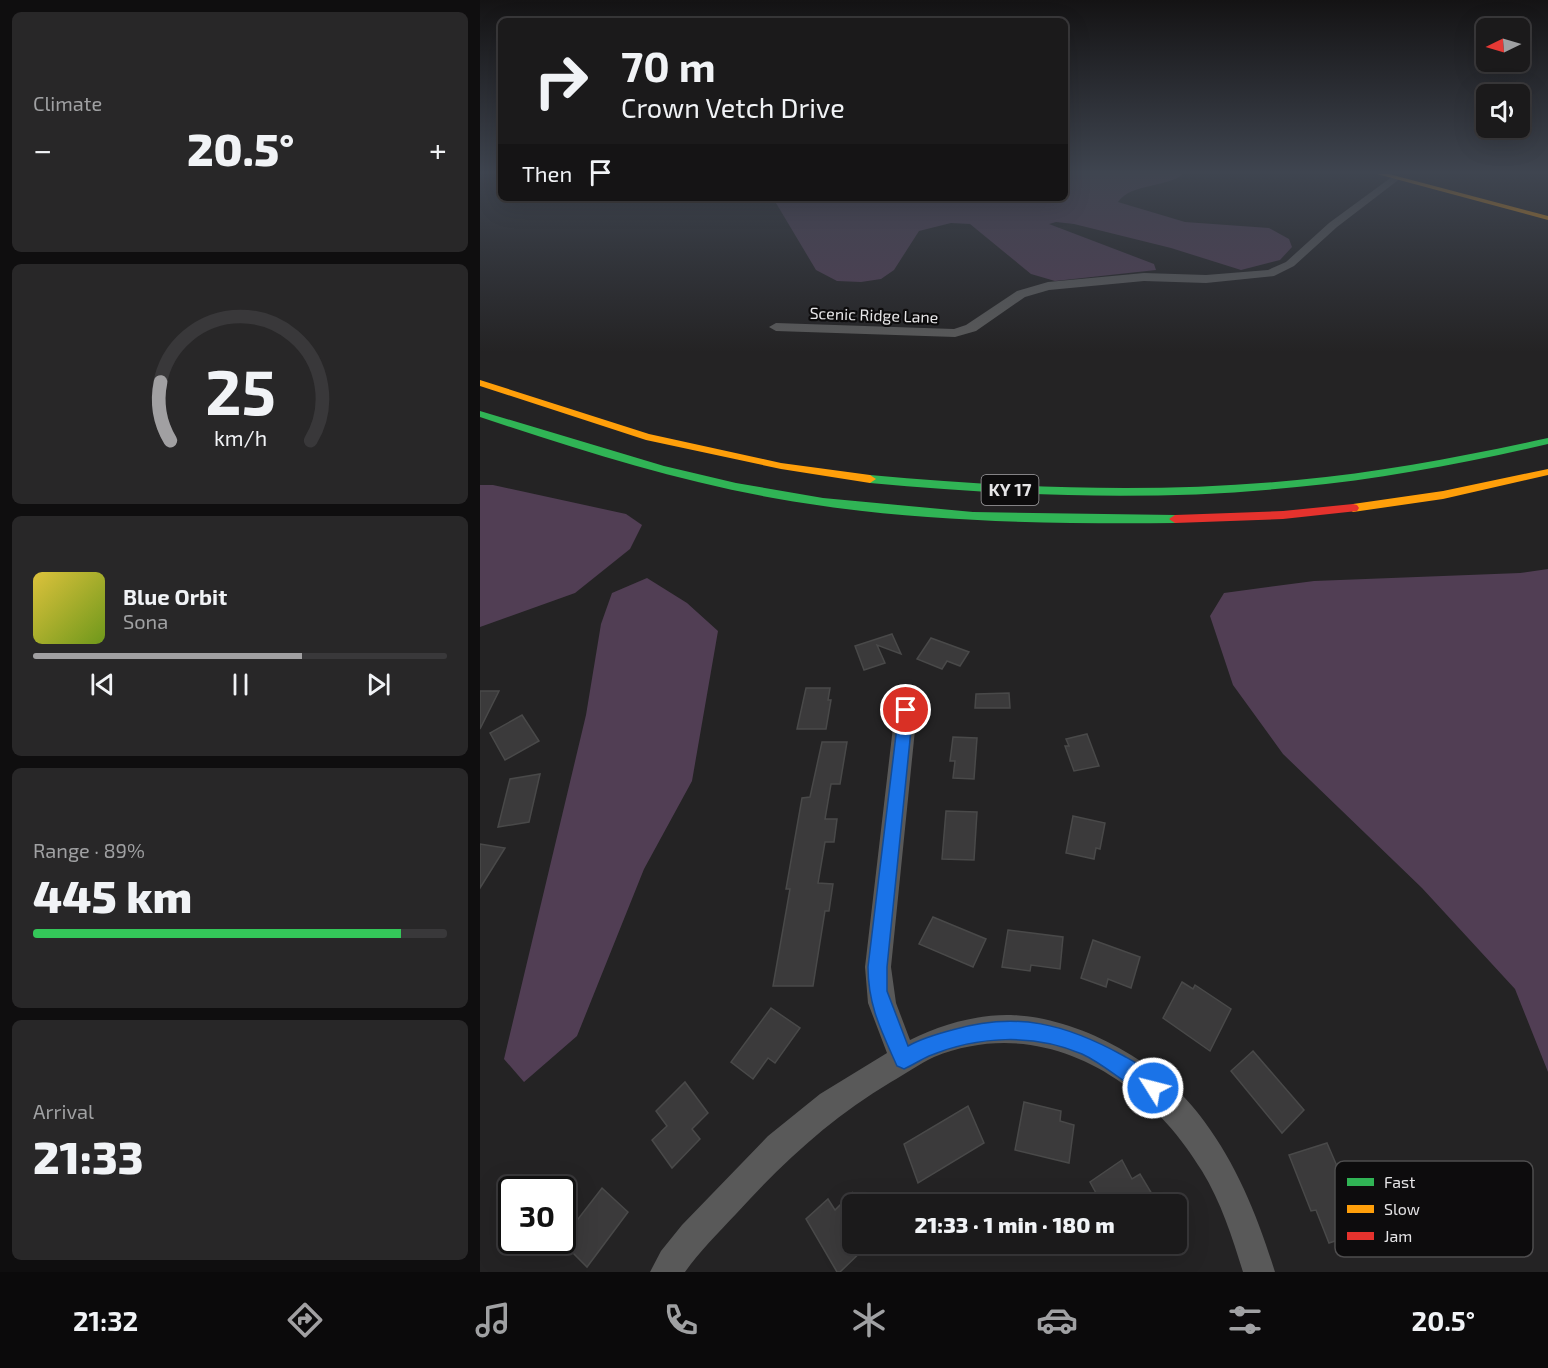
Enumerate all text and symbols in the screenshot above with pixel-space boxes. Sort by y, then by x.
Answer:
north arrow [1476,18,1530,72]
map controls [1476,18,1530,138]
text: 70 m [621,40,716,90]
icon: right [522,42,600,120]
button: sound [1476,84,1530,138]
text: Climate [33,91,102,115]
text: Crown Vetch Drive [621,91,845,123]
text: 20.5° [187,121,294,175]
text: − [33,129,52,169]
text: + [429,129,447,169]
icon: arrive [584,156,617,189]
text: Then [522,160,572,186]
street label: Scenic Ridge Lane [809,303,939,326]
text: 25 [205,353,275,428]
text: km/h [213,425,267,450]
road number: KY 17 [982,475,1038,505]
text: Blue Orbit [123,583,227,609]
text: Sona [123,609,168,633]
icon: previous [86,668,119,701]
icon: pause [224,668,257,701]
icon: next [362,668,395,701]
pin [880,684,931,735]
icon: arrive [889,693,922,726]
text: Range · 89% [33,838,145,862]
text: 445 km [33,868,192,922]
position arrow [1121,1056,1185,1120]
text: Arrival [33,1099,94,1123]
text: 21:33 [33,1129,144,1183]
legend [1335,1161,1533,1257]
text: Fast [1384,1172,1415,1191]
speed limit sign: 30 [498,1176,576,1254]
text: Slow [1384,1199,1420,1218]
text: 21:33 · 1 min · 180 m [914,1211,1115,1237]
text: Jam [1384,1226,1412,1245]
icon: directions [284,1299,326,1341]
icon: music [472,1299,514,1341]
icon: phone [660,1299,702,1341]
icon: climate [848,1299,890,1341]
icon: car [1036,1299,1078,1341]
icon: filters [1224,1299,1266,1341]
text: 21:32 [73,1304,138,1336]
text: 20.5° [1411,1304,1475,1336]

